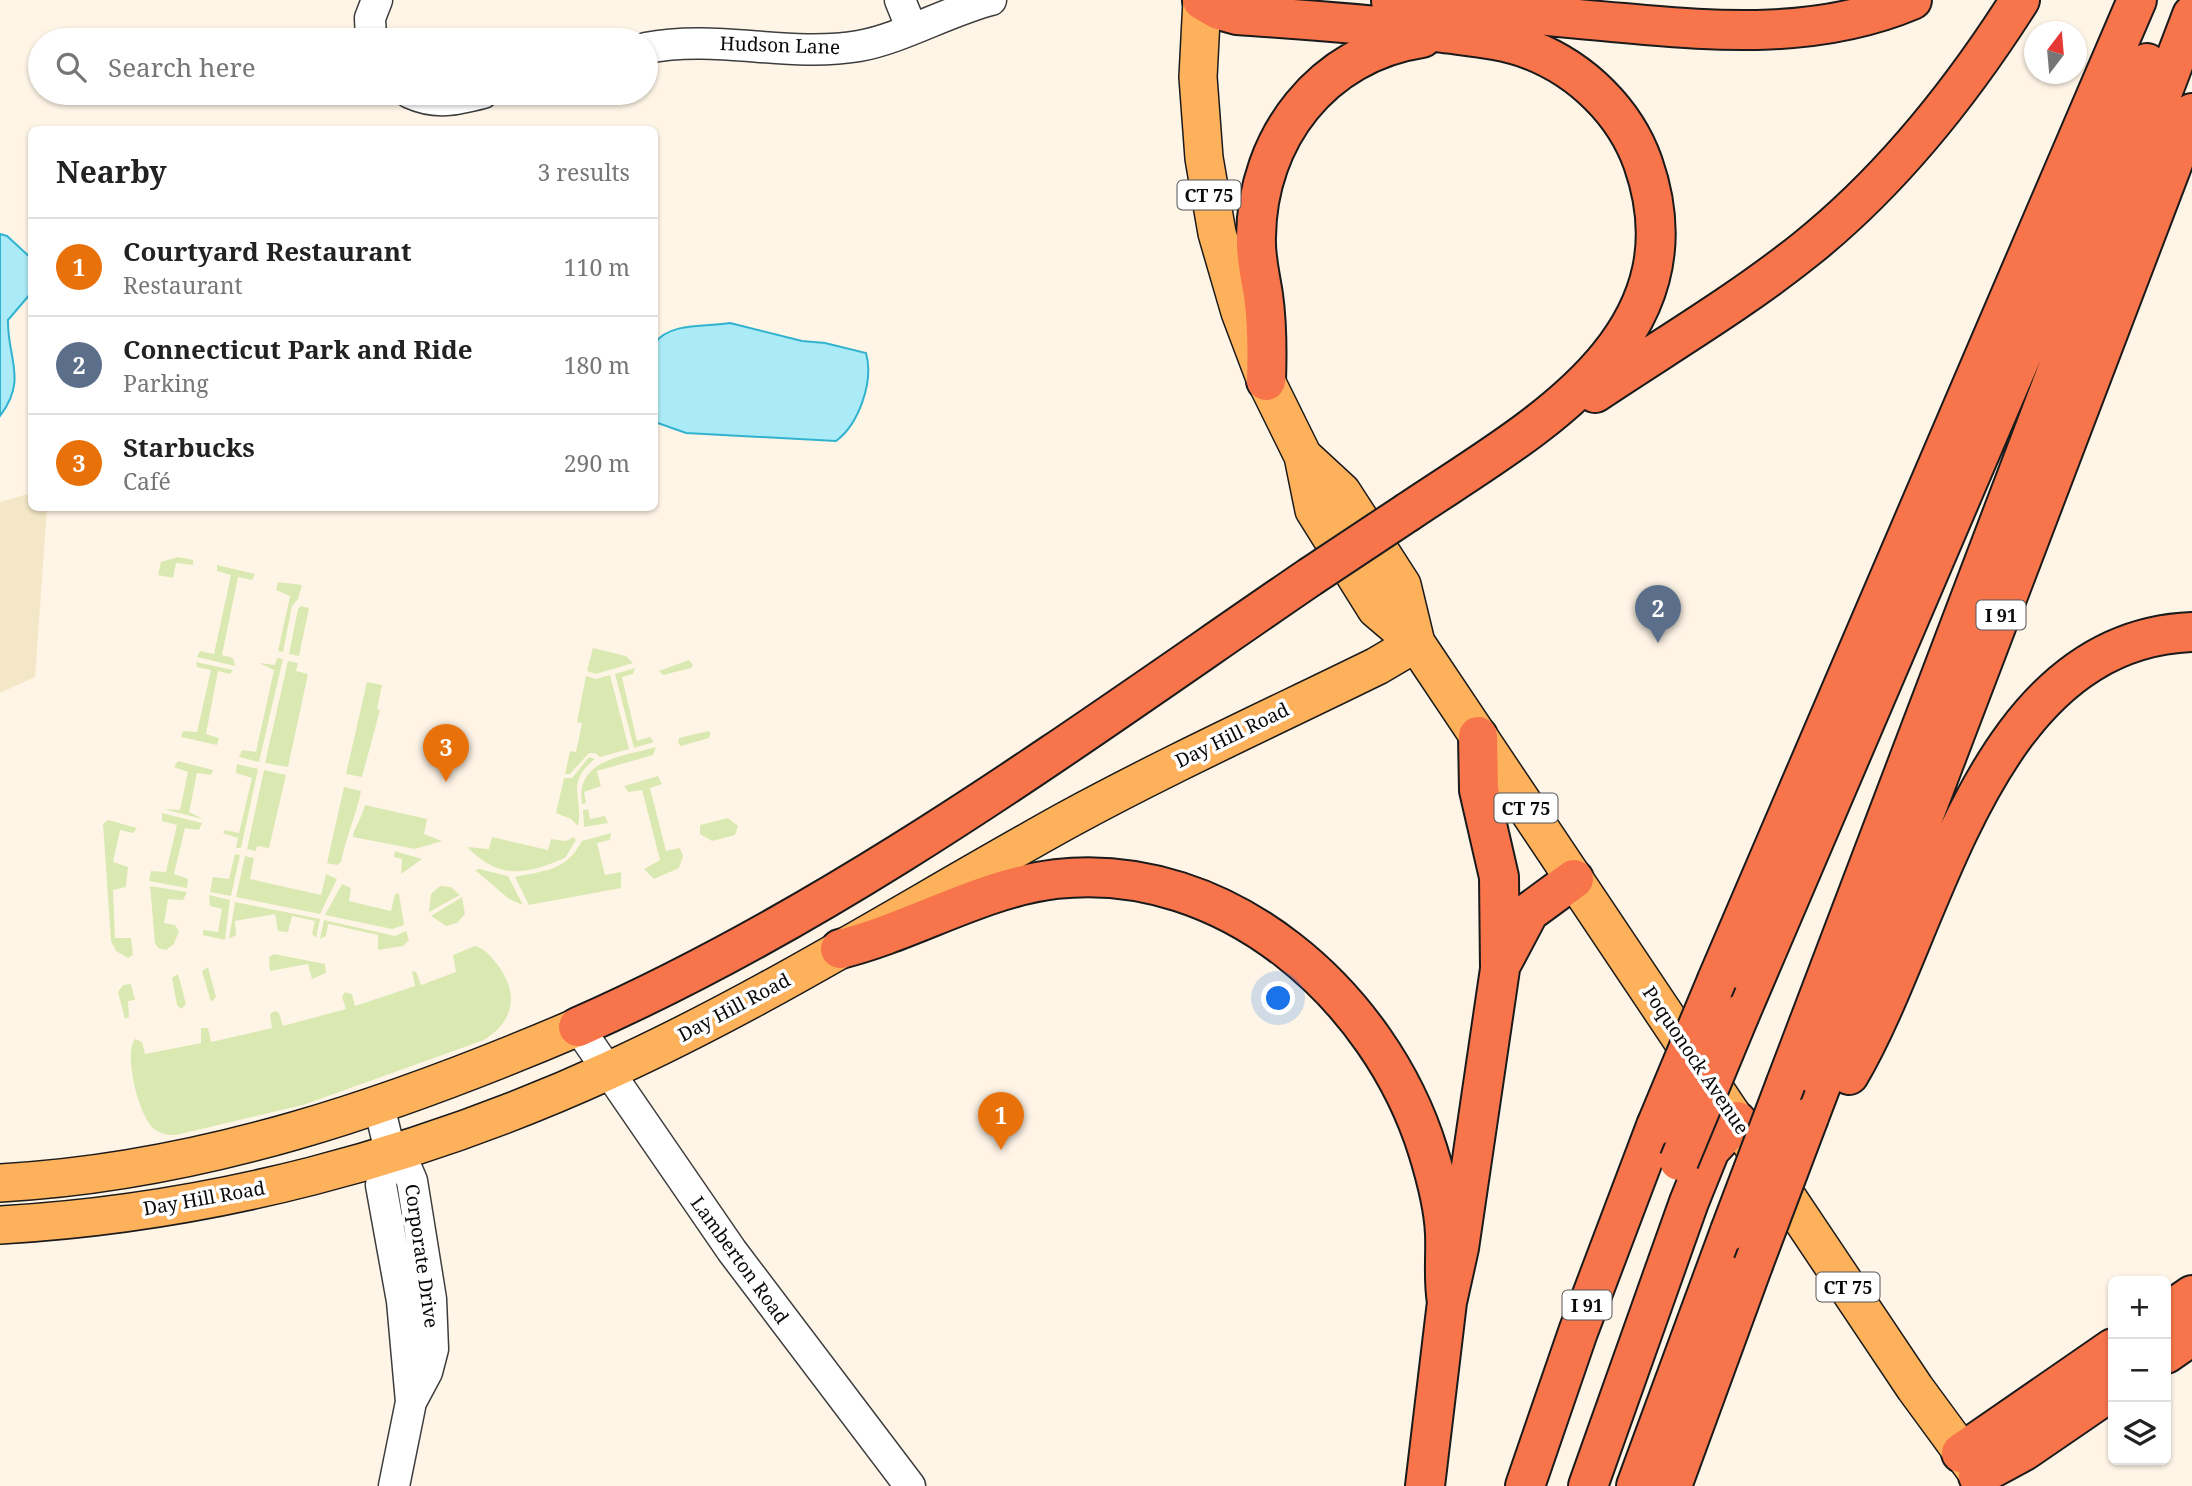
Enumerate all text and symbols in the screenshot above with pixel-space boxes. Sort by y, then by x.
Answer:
north arrow [2024,21,2087,84]
search box [28,28,658,105]
street label: Hudson Lane [719,30,841,60]
icon: search [52,48,90,86]
text: Search here [108,49,256,85]
text: Nearby [56,151,167,192]
text: 3 results [537,156,630,188]
road number: CT 75 [1178,180,1240,210]
text: Courtyard Restaurant [123,233,412,269]
text: 1 [73,251,86,283]
text: 110 m [564,251,630,283]
text: Restaurant [123,269,243,301]
text: Connecticut Park and Ride [123,331,473,367]
text: 2 [73,349,86,381]
text: 180 m [564,349,630,381]
text: Parking [123,367,209,399]
text: Starbucks [123,429,255,465]
text: 3 [73,447,86,479]
text: 290 m [564,447,630,479]
text: Café [123,465,171,497]
pin: 2 [1635,585,1681,643]
road number: I 91 [1976,600,2025,630]
street label: Day Hill Road [1171,696,1293,774]
pin: 3 [423,724,469,782]
road number: CT 75 [1494,794,1558,822]
street label: Day Hill Road [673,966,795,1047]
your location [1261,981,1295,1015]
street label: Poquonock Avenue [1637,981,1755,1139]
pin: 1 [978,1092,1024,1150]
street label: Day Hill Road [141,1174,267,1222]
street label: Corporate Drive [399,1182,445,1330]
street label: Lamberton Road [685,1191,795,1329]
road number: CT 75 [1816,1272,1880,1302]
map controls [2108,1276,2171,1465]
button: + [2108,1276,2171,1339]
road number: I 91 [1562,1290,1612,1320]
button: − [2108,1339,2171,1402]
button: layers [2108,1402,2171,1465]

